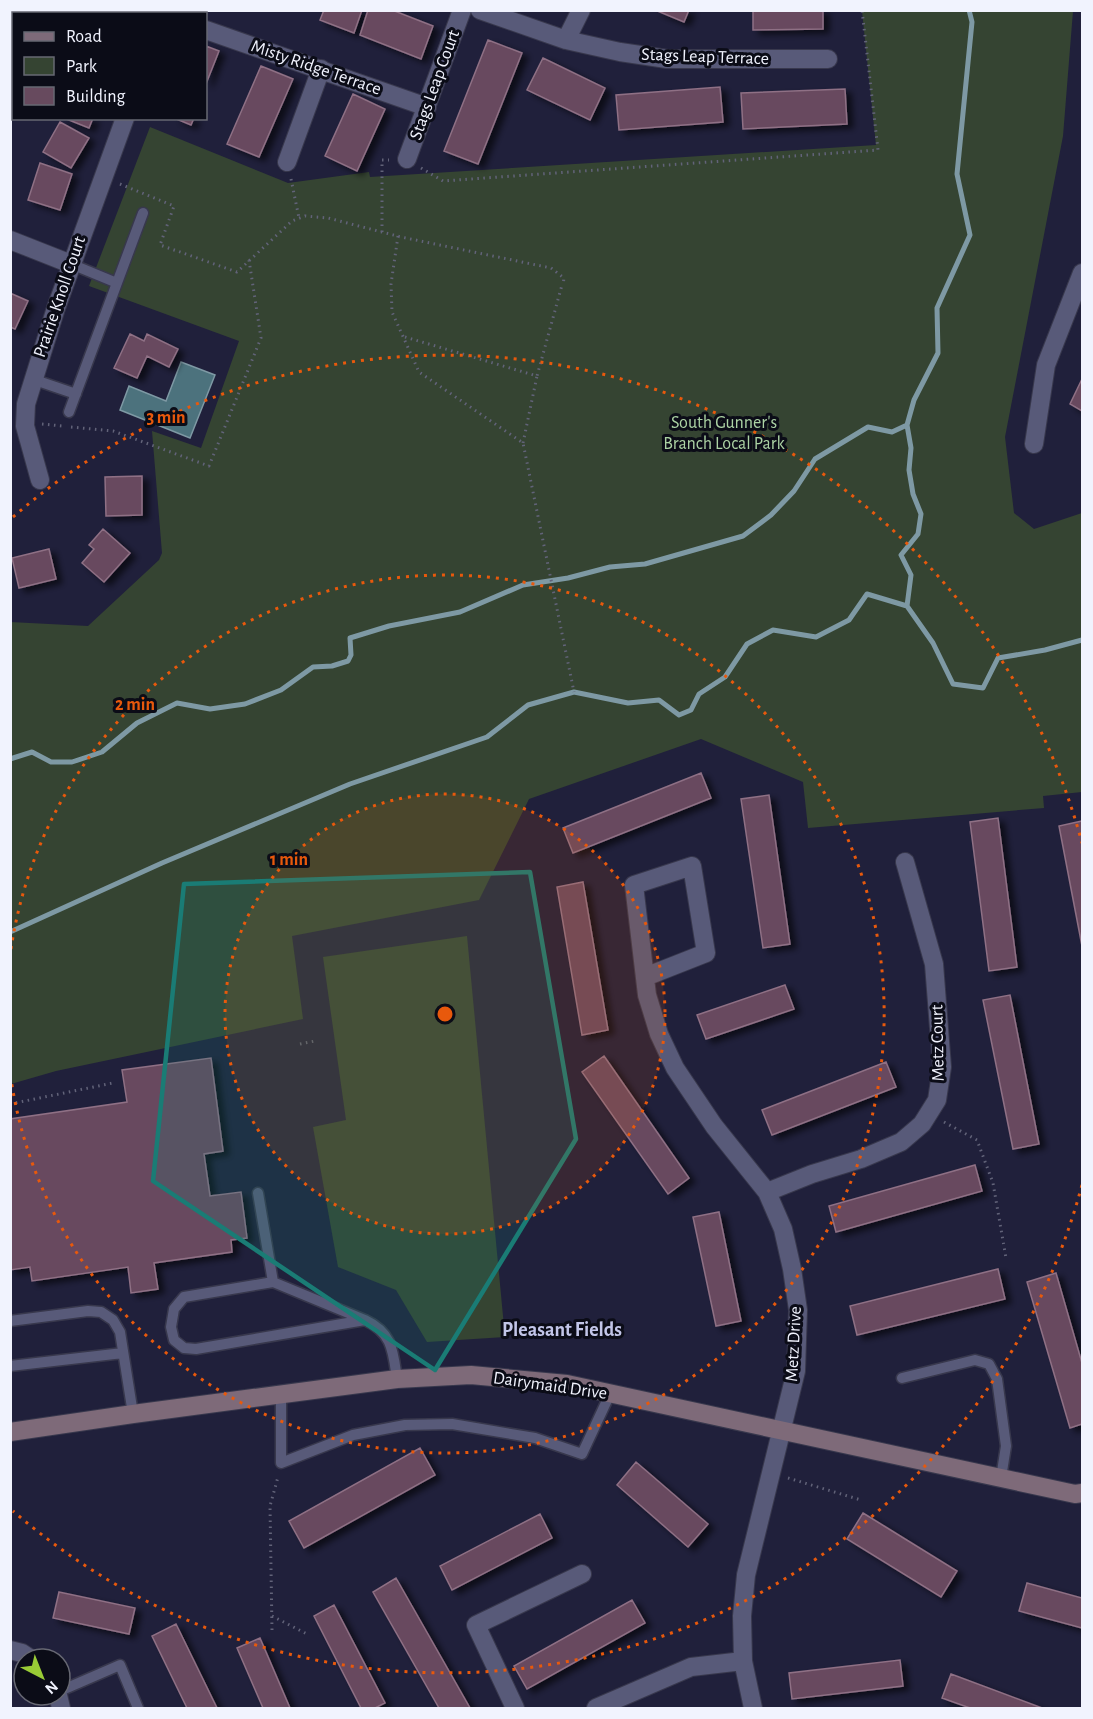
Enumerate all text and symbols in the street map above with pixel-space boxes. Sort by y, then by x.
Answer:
legend [12,12,207,120]
street label: Stags Leap Court [407,27,463,142]
text: Road [66,28,102,46]
street label: Misty Ridge Terrace [249,37,383,99]
street label: Stags Leap Terrace [641,46,769,68]
text: Park [66,58,98,76]
text: Building [66,88,126,106]
street label: Prairie Knoll Court [31,234,89,360]
text: 3 min [146,409,186,427]
park label: South Gunner's Branch Local Park [663,414,786,453]
text: 2 min [115,696,155,714]
text: 1 min [270,851,308,869]
centre of rings [435,1004,455,1024]
street label: Metz Court [928,1004,948,1081]
street label: Metz Drive [783,1306,805,1382]
district label: Pleasant Fields [502,1320,622,1340]
street label: Dairymaid Drive [492,1369,608,1403]
north arrow [12,1647,72,1707]
text: N [42,1678,61,1697]

